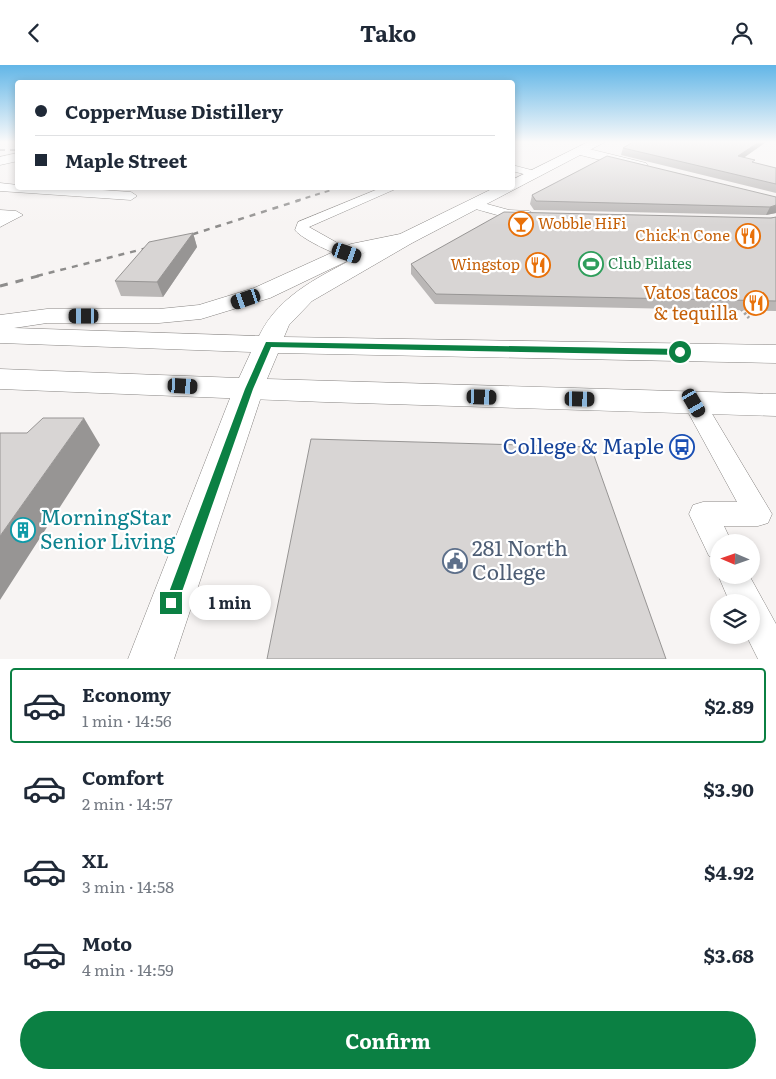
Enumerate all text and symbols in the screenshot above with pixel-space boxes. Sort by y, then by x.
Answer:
text: Tako [360,16,416,49]
icon: back [20,19,48,47]
icon: person [728,19,756,47]
text: CopperMuse Distillery [65,97,283,125]
text: Maple Street [65,146,187,174]
bar icon: Wobble HiFi [508,211,534,237]
place label: Wobble HiFi [538,211,626,234]
place label: Chick'n Cone [635,223,730,246]
restaurant icon: Chick'n Cone [735,223,761,249]
car [330,241,363,265]
sports icon: Club Pilates [578,251,604,277]
place label: Club Pilates [608,251,692,274]
place label: Wingstop [450,252,520,275]
restaurant icon: Wingstop [525,252,551,278]
place label: Vatos tacos & tequilla [644,278,738,326]
car [229,287,262,311]
restaurant icon: Vatos tacos & tequilla [743,290,769,316]
car [69,309,99,324]
route start [669,341,691,363]
car [167,378,198,394]
car [680,386,707,420]
car [466,389,497,405]
car [564,391,595,407]
place label: College & Maple [503,429,664,460]
bus stop icon: College & Maple [669,434,695,460]
place label: MorningStar Senior Living [40,500,175,555]
building icon: MorningStar Senior Living [10,517,36,543]
place label: 281 North College [472,531,568,586]
north arrow [710,534,760,584]
map controls [710,534,760,644]
public building icon: 281 North College [442,548,468,574]
callout: 1 min [188,585,271,621]
text: 1 min [209,590,251,614]
route end [160,592,182,614]
button: layers [710,594,760,644]
text: Economy [82,680,171,708]
icon: car [22,683,67,728]
text: $2.89 [704,692,754,720]
text: 1 min · 14:56 [82,708,172,732]
text: Comfort [82,763,164,791]
icon: car [22,766,67,811]
text: $3.90 [703,775,754,803]
text: 2 min · 14:57 [82,791,173,815]
text: XL [82,846,109,874]
icon: car [22,849,67,894]
text: $4.92 [704,858,754,886]
text: 3 min · 14:58 [82,874,174,898]
text: Moto [82,929,132,957]
icon: car [22,932,67,977]
text: $3.68 [704,941,754,969]
text: 4 min · 14:59 [82,957,174,981]
button: Confirm [20,1011,756,1069]

